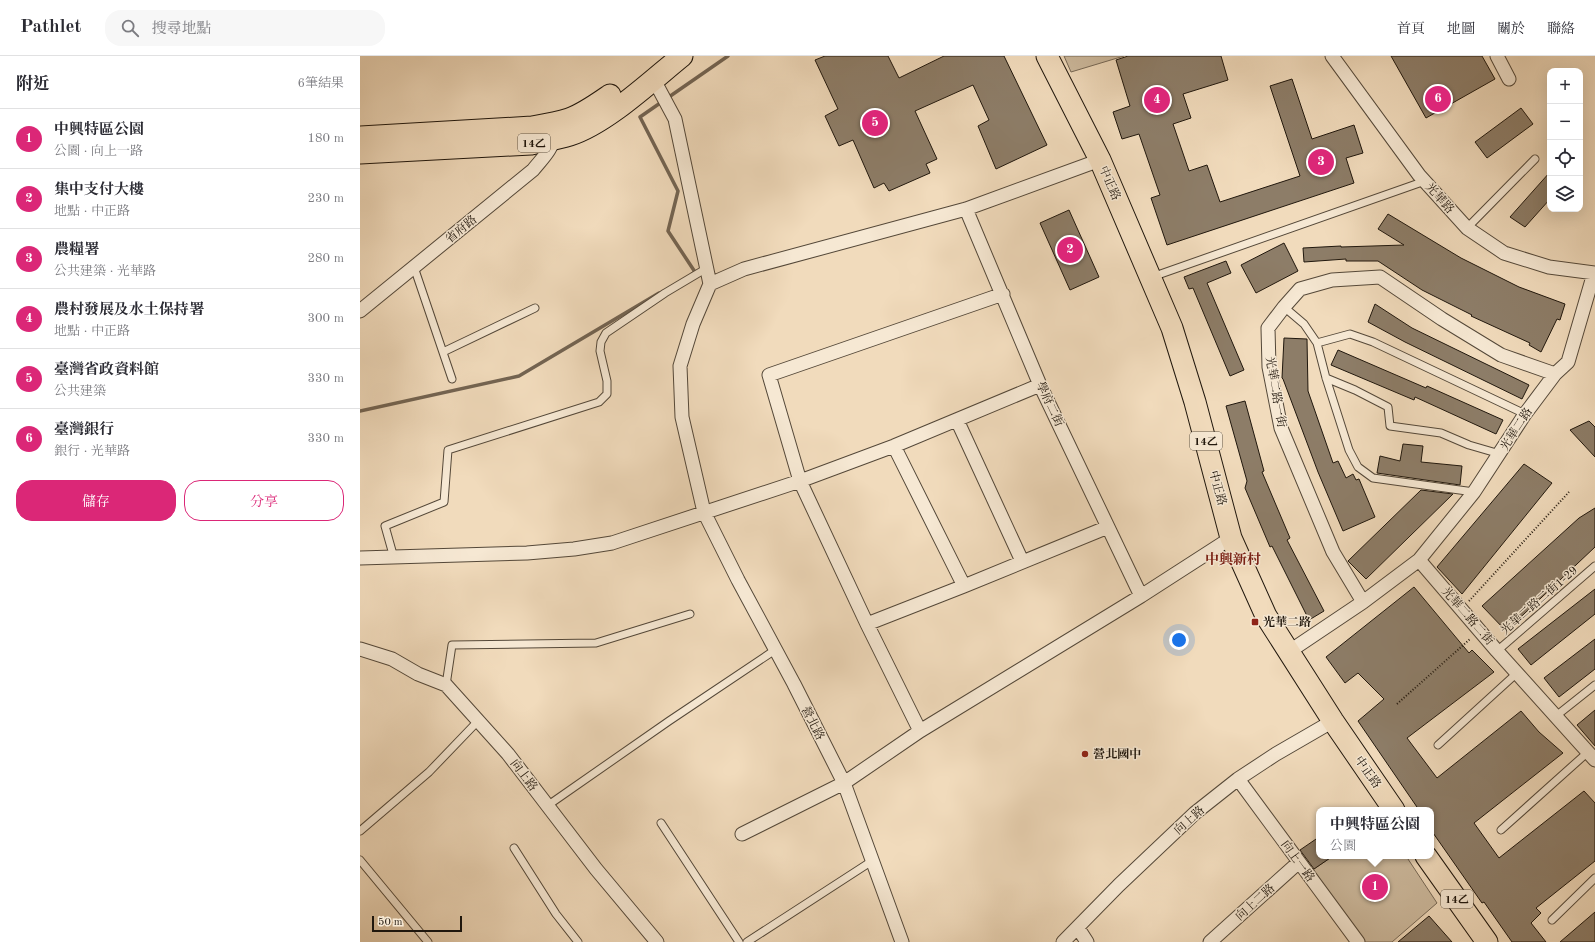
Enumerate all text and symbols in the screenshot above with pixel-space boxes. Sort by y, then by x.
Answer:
search box [105,10,385,46]
icon: search [119,17,141,39]
text: Pathlet [20,18,81,37]
text: 搜尋地點 [151,22,211,37]
text: 首頁 [1397,22,1425,36]
text: 地圖 [1447,22,1475,36]
text: 關於 [1497,22,1525,36]
text: 聯絡 [1547,22,1575,36]
map controls [1547,68,1583,212]
button: + [1547,68,1583,104]
text: 附近 [16,76,50,93]
text: 6筆結果 [297,77,344,90]
pin: 6 [1425,84,1451,114]
pin: 4 [1144,85,1170,115]
button: − [1547,104,1583,140]
pin: 5 [862,108,888,138]
text: 中興特區公園 [54,123,144,138]
text: 1 [25,132,33,145]
text: 180 m [307,132,344,145]
road number: 14乙 [518,134,550,152]
button: locate [1547,140,1583,176]
text: 公園 · 向上一路 [54,145,143,158]
pin: 3 [1308,147,1334,177]
street label: 中正路 [1097,164,1123,202]
button: layers [1547,176,1583,212]
street label: 光華路 [1423,180,1457,216]
text: 集中支付大樓 [54,183,144,198]
text: 2 [25,192,33,205]
text: 230 m [307,192,344,205]
text: 地點 · 中正路 [54,205,130,218]
street label: 省府路 [443,212,479,246]
pin: 2 [1057,235,1083,265]
text: 農糧署 [54,243,99,258]
text: 3 [25,252,33,265]
text: 280 m [307,252,344,265]
text: 公共建築 · 光華路 [54,265,156,278]
text: 農村發展及水土保持署 [54,303,204,318]
text: 4 [25,312,33,325]
text: 300 m [307,312,344,325]
text: 地點 · 中正路 [54,325,130,338]
street label: 光華二路一街 [1263,355,1289,430]
text: 臺灣省政資料館 [54,363,159,378]
text: 5 [25,372,33,385]
text: 330 m [307,372,344,385]
street label: 學府二街 [1034,379,1067,430]
text: 公共建築 [54,385,106,398]
street label: 光華二路 [1497,405,1535,453]
text: 臺灣銀行 [54,423,114,438]
text: 6 [25,432,33,445]
text: 330 m [307,432,344,445]
road number: 14乙 [1190,432,1222,450]
text: 銀行 · 光華路 [54,445,130,458]
street label: 中正路 [1207,469,1229,507]
button: 儲存 [16,480,176,521]
button: 分享 [184,480,344,521]
district label: 中興新村 [1205,552,1261,567]
street label: 光華二路二街1-29 [1498,563,1580,637]
street label: 光華二路二街 [1439,584,1498,649]
place label: 光華二路 [1263,615,1311,629]
marker: 光華二路 [1250,617,1260,627]
your location [1169,630,1189,650]
street label: 營北路 [799,704,827,742]
place label: 營北國中 [1093,747,1141,761]
marker: 營北國中 [1080,749,1090,759]
street label: 中正路 [1352,753,1384,791]
street label: 向上路 [508,756,540,794]
street label: 向上路 [1171,803,1207,837]
popup [1316,807,1434,859]
text: 中興特區公園 [1330,818,1420,833]
street label: 向上一路 [1278,837,1318,885]
text: 公園 [1330,840,1356,853]
pin: 1 [1362,872,1388,902]
street label: 向上二路 [1232,881,1278,923]
road number: 14乙 [1441,890,1473,908]
scale bar [372,914,462,933]
text: 50 m [378,917,403,928]

